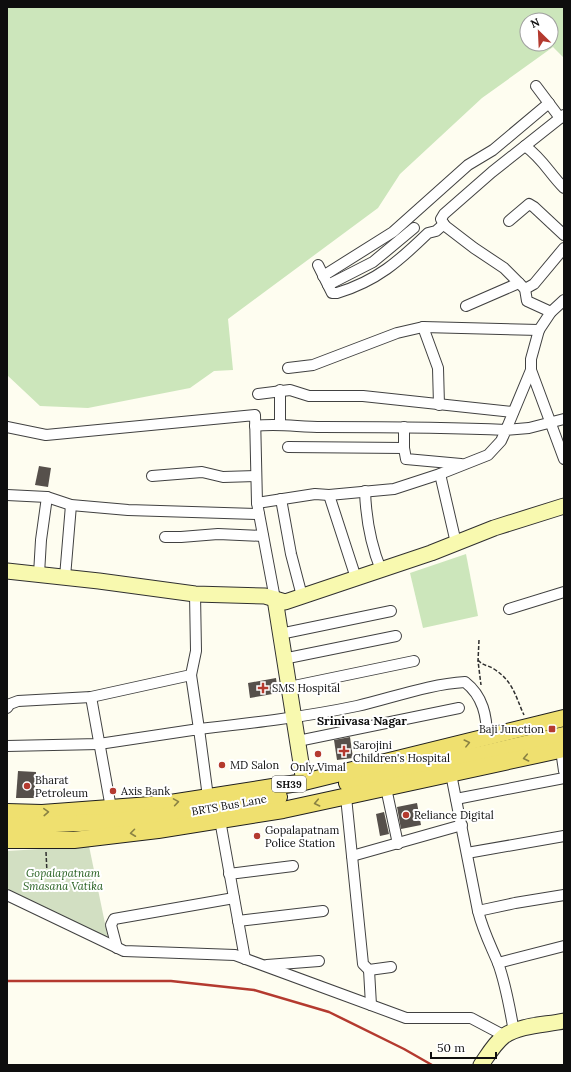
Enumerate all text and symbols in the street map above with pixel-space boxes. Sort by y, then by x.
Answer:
north arrow [519,12,559,52]
text: N [528,15,542,31]
place label: SMS Hospital [272,681,340,695]
marker: SMS Hospital [257,682,269,694]
district label: Srinivasa Nagar [317,713,407,728]
place label: Baji Junction [479,722,544,736]
marker: Baji Junction [547,724,557,734]
place label: Sarojini Children's Hospital [353,738,450,765]
one-way arrow [464,739,470,747]
marker: Sarojini Children's Hospital [338,745,350,757]
marker: Only Vimal [313,749,323,759]
one-way arrow [523,753,529,761]
place label: MD Salon [230,758,280,772]
marker: MD Salon [217,760,227,770]
place label: Only Vimal [290,760,346,774]
place label: Bharat Petroleum [35,773,88,800]
road number: SH39 [272,776,306,792]
marker: Bharat Petroleum [22,781,32,791]
place label: Axis Bank [120,784,170,798]
marker: Axis Bank [108,786,118,796]
street label: BRTS Bus Lane [190,791,268,818]
one-way arrow [172,798,179,807]
one-way arrow [314,798,320,806]
one-way arrow [43,808,49,817]
place label: Reliance Digital [414,808,494,822]
marker: Reliance Digital [401,810,411,820]
place label: Gopalapatnam Police Station [265,823,339,850]
one-way arrow [130,828,136,837]
marker: Gopalapatnam Police Station [252,831,262,841]
park label: Gopalapatnam Smasana Vatika [23,866,104,893]
scale bar [431,1034,496,1060]
text: 50 m [437,1040,465,1055]

